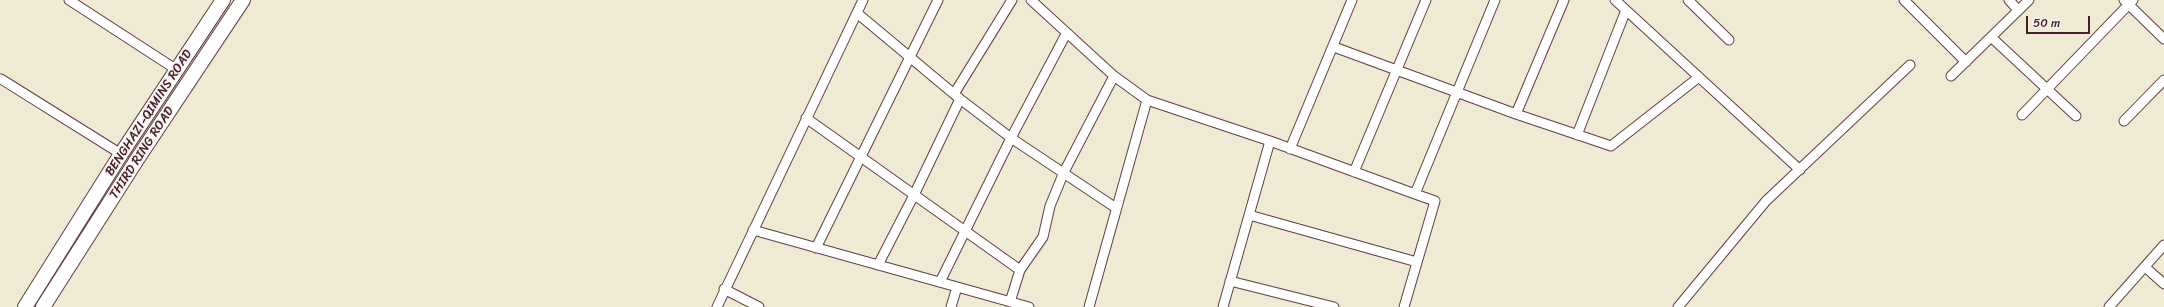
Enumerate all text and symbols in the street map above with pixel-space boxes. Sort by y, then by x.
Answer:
scale bar [2028,8,2092,34]
text: 50 m [2033,12,2060,34]
street label: BENGHAZI-QIMINS ROAD [102,47,196,179]
street label: THIRD RING ROAD [106,104,178,202]

